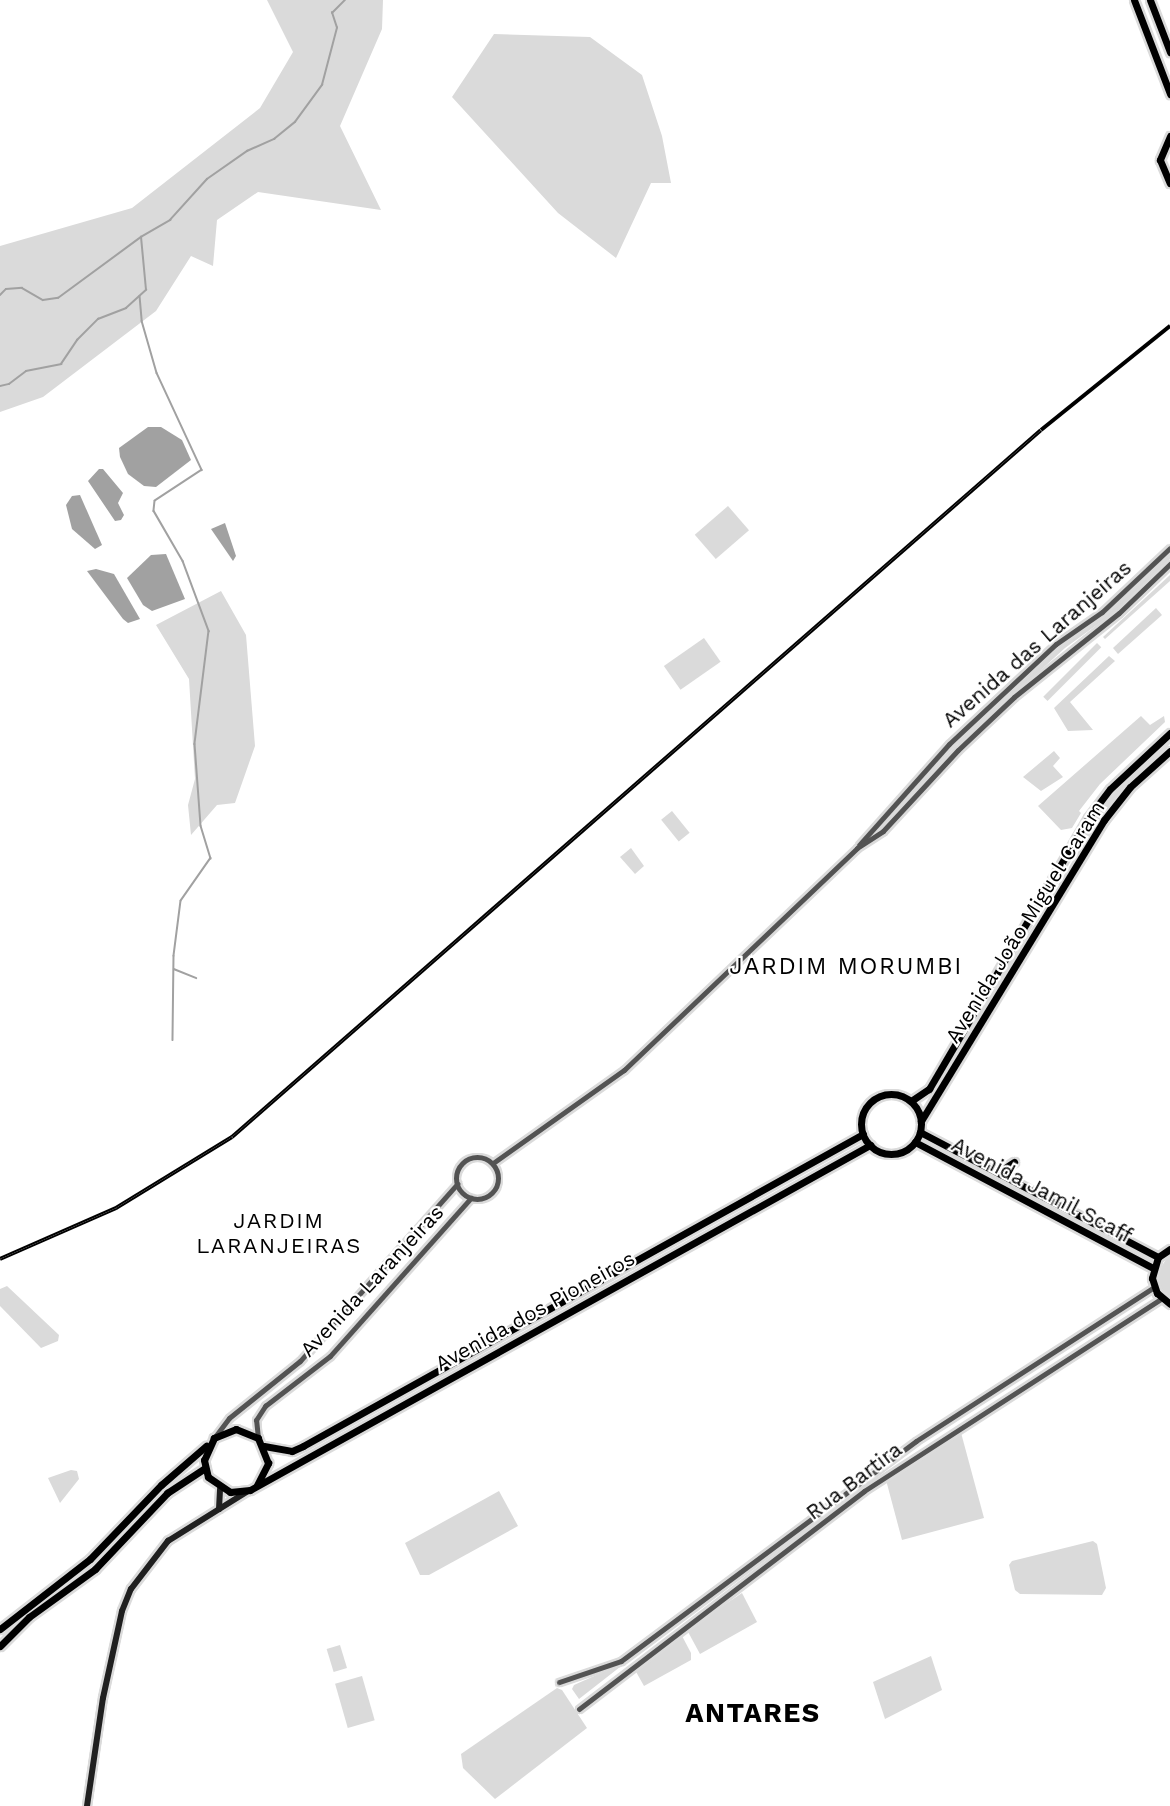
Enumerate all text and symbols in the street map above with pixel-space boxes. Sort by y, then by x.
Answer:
street label: Avenida das Laranjeiras [937,555,1137,733]
street label: Avenida João Miguel Caram [939,795,1111,1049]
district label: JARDIM MORUMBI [729,953,963,981]
street label: Avenida Jamil Scaff [946,1131,1138,1249]
street label: Avenida Laranjeiras [295,1200,449,1362]
district label: JARDIM LARANJEIRAS [196,1207,362,1258]
street label: Avenida dos Pioneiros [431,1246,639,1376]
street label: Rua Bartira [801,1437,907,1525]
district label: ANTARES [685,1698,821,1730]

